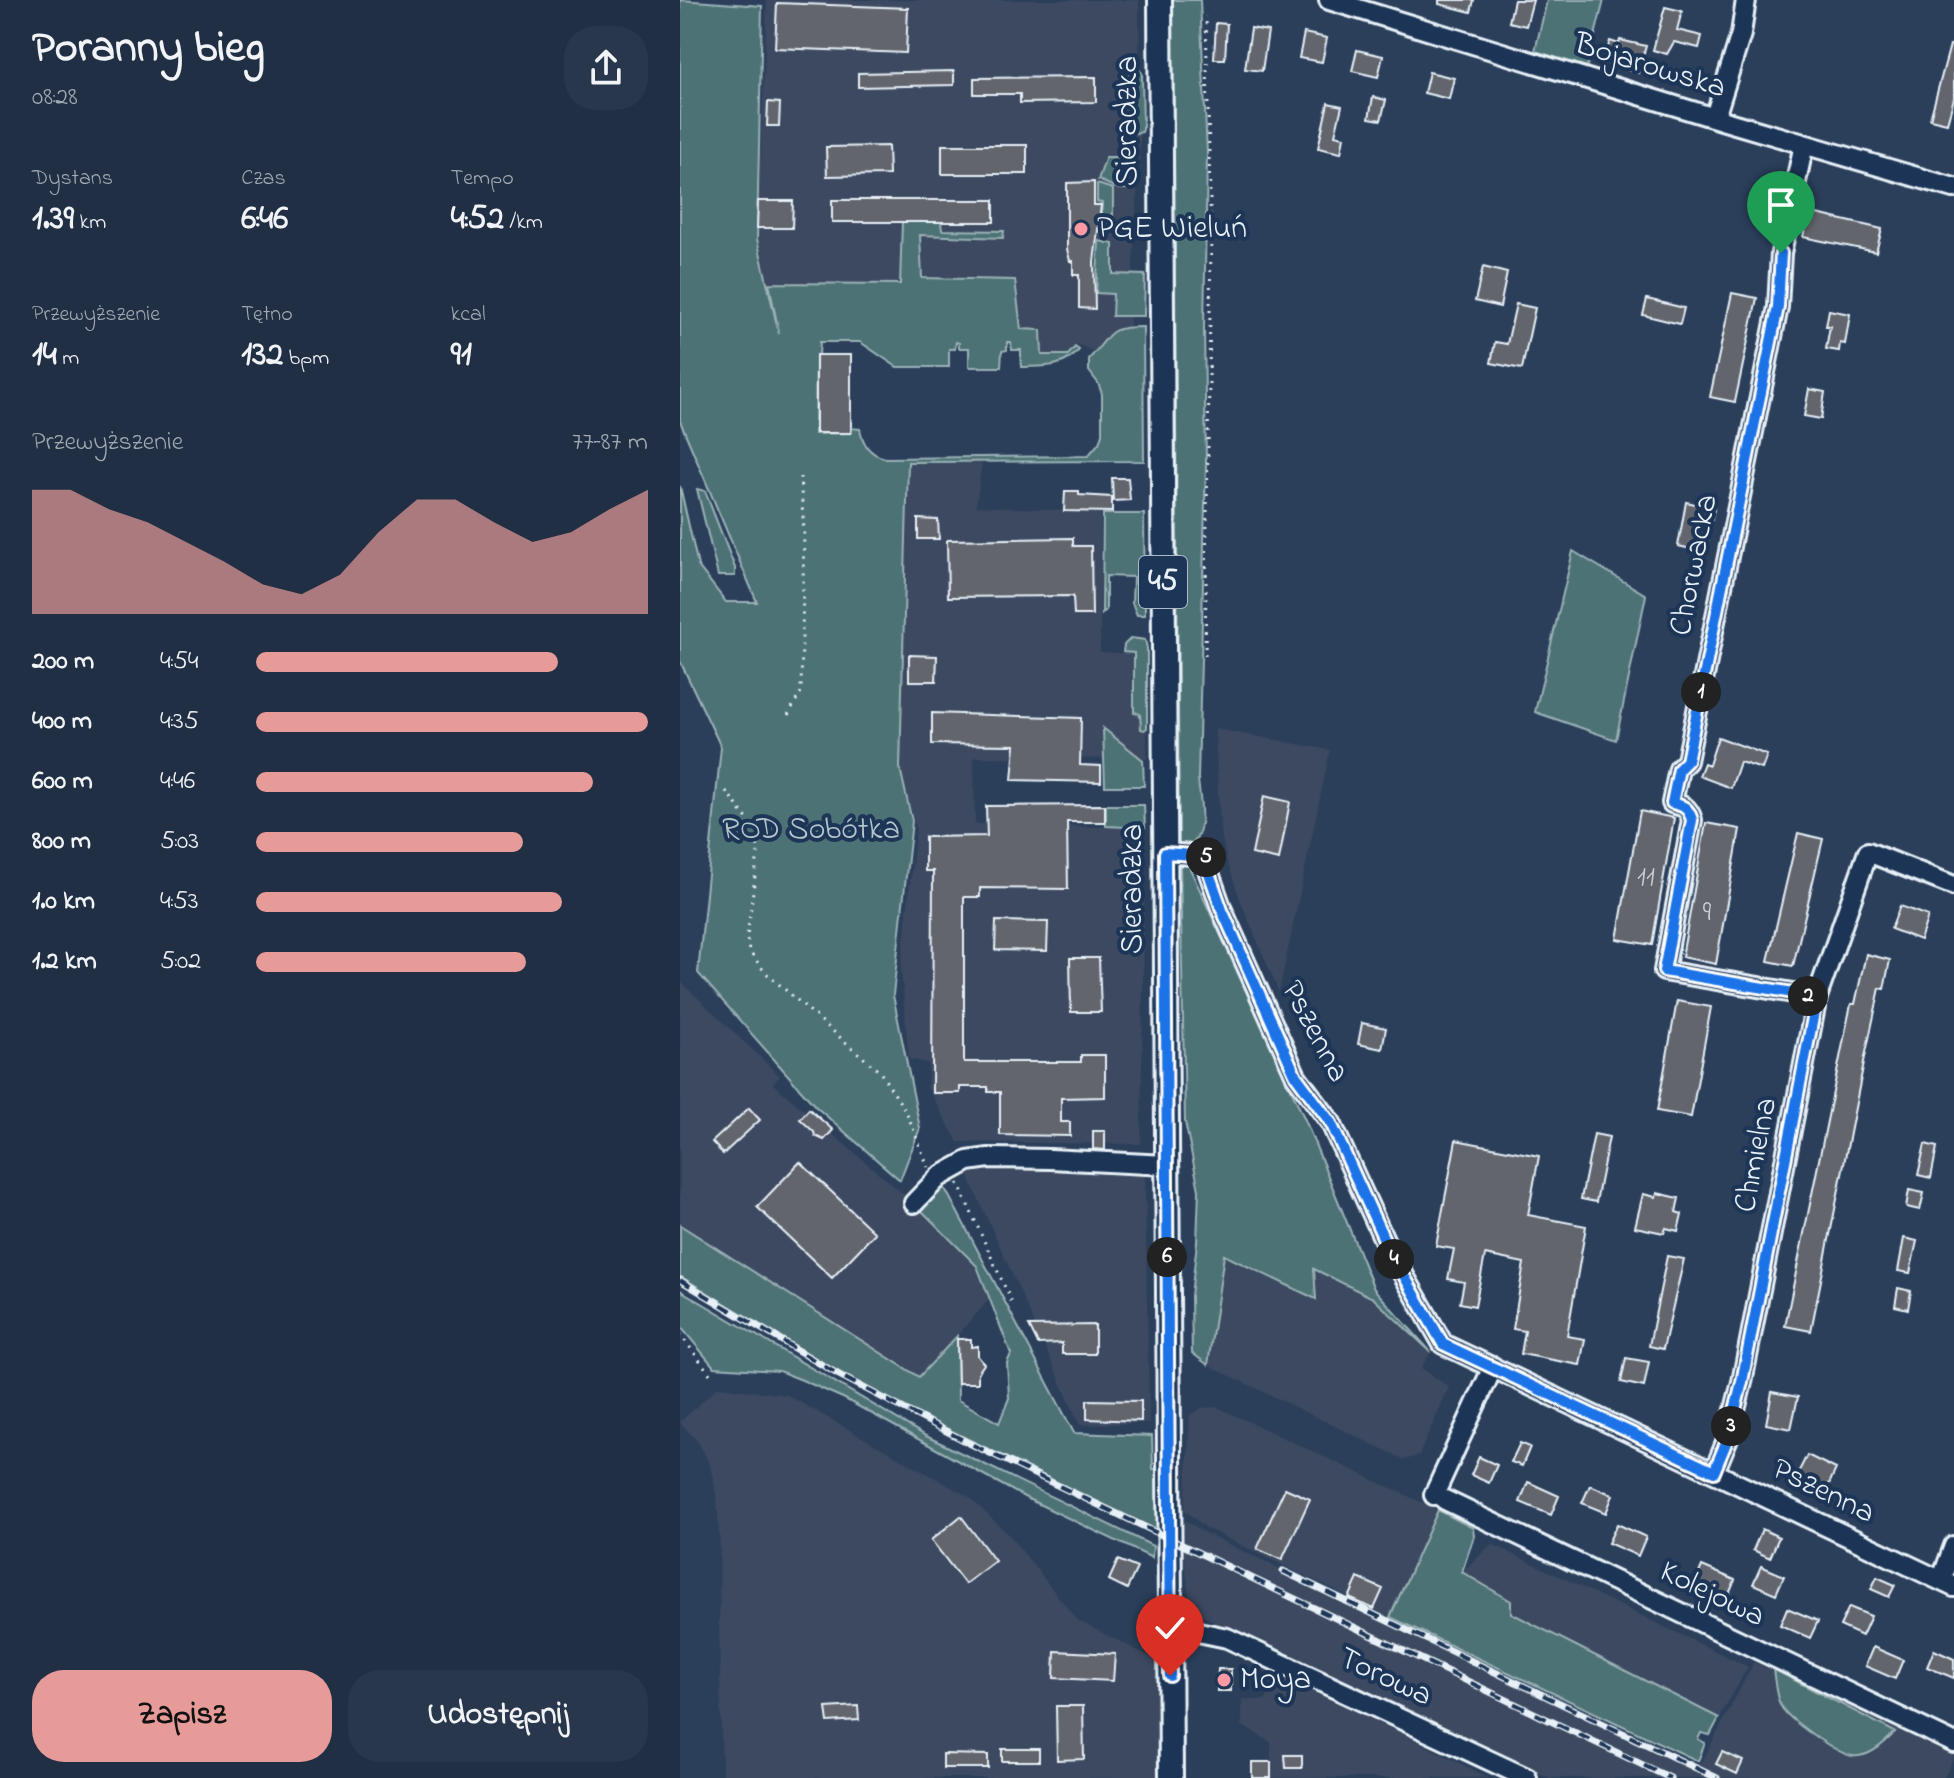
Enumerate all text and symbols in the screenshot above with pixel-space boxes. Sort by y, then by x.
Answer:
text: Poranny bieg [32,17,265,81]
street label: Bojarowska [1567,21,1732,112]
button: share [564,26,648,110]
street label: Sieradzka [1105,56,1152,186]
text: 08:28 [32,79,78,117]
text: Dystans [32,163,113,195]
text: Czas [241,163,286,195]
text: Tempo [451,163,514,195]
pin [1747,171,1815,253]
icon: arrive [1759,183,1803,227]
text: 1.39 [32,195,74,245]
text: 6:46 [241,195,288,245]
text: 4:52 [451,195,504,245]
place label: PGE Wieluń [1097,206,1247,253]
text: km [74,207,106,239]
text: /km [504,207,543,239]
marker: PGE Wieluń [1072,220,1090,238]
text: Przewyższenie [32,299,160,331]
text: Tętno [241,299,293,331]
text: kcal [451,299,486,331]
text: 14 [32,331,57,381]
text: 132 [241,331,283,381]
text: 91 [451,331,472,381]
text: m [57,343,79,375]
text: bpm [283,343,329,375]
text: Przewyższenie [32,424,183,462]
text: 77–87 m [572,424,648,462]
street label: Chorwacka [1658,490,1732,640]
road number: 45 [1139,556,1187,608]
text: 200 m [32,643,94,681]
text: 4:54 [160,643,199,681]
pin: 1 [1681,672,1721,712]
text: 1 [1698,676,1705,708]
text: 400 m [32,703,92,741]
text: 4:35 [160,703,199,741]
text: 600 m [32,763,93,801]
text: 4:46 [160,763,195,801]
park label: ROD Sobótka [722,807,900,854]
text: 800 m [32,823,91,861]
text: 5:03 [160,823,199,861]
street label: Sieradzka [1110,824,1157,954]
pin: 5 [1186,837,1226,877]
text: 5 [1200,841,1212,873]
house number: 11 [1637,858,1655,899]
text: 1.0 km [32,883,95,921]
text: 4:53 [160,883,199,921]
house number: 9 [1703,893,1712,934]
text: 1.2 km [32,943,97,981]
text: 5:02 [160,943,201,981]
street label: Pszenna [1268,973,1360,1091]
pin: 2 [1788,976,1828,1016]
text: 2 [1803,980,1813,1012]
street label: Chmielna [1723,1094,1791,1216]
pin: 6 [1147,1237,1187,1277]
pin: 4 [1374,1239,1414,1279]
text: 6 [1162,1241,1172,1273]
text: 4 [1389,1243,1399,1275]
pin: 3 [1711,1406,1751,1446]
text: 3 [1726,1410,1736,1442]
street label: Pszenna [1763,1447,1883,1537]
street label: Kolejowa [1651,1549,1773,1641]
pin [1136,1594,1204,1676]
icon: check [1148,1606,1192,1650]
street label: Torowa [1330,1636,1440,1720]
place label: Moya [1240,1657,1311,1704]
button: Zapisz [32,1670,332,1762]
button: Udostępnij [348,1670,648,1762]
marker: Moya [1215,1671,1233,1689]

